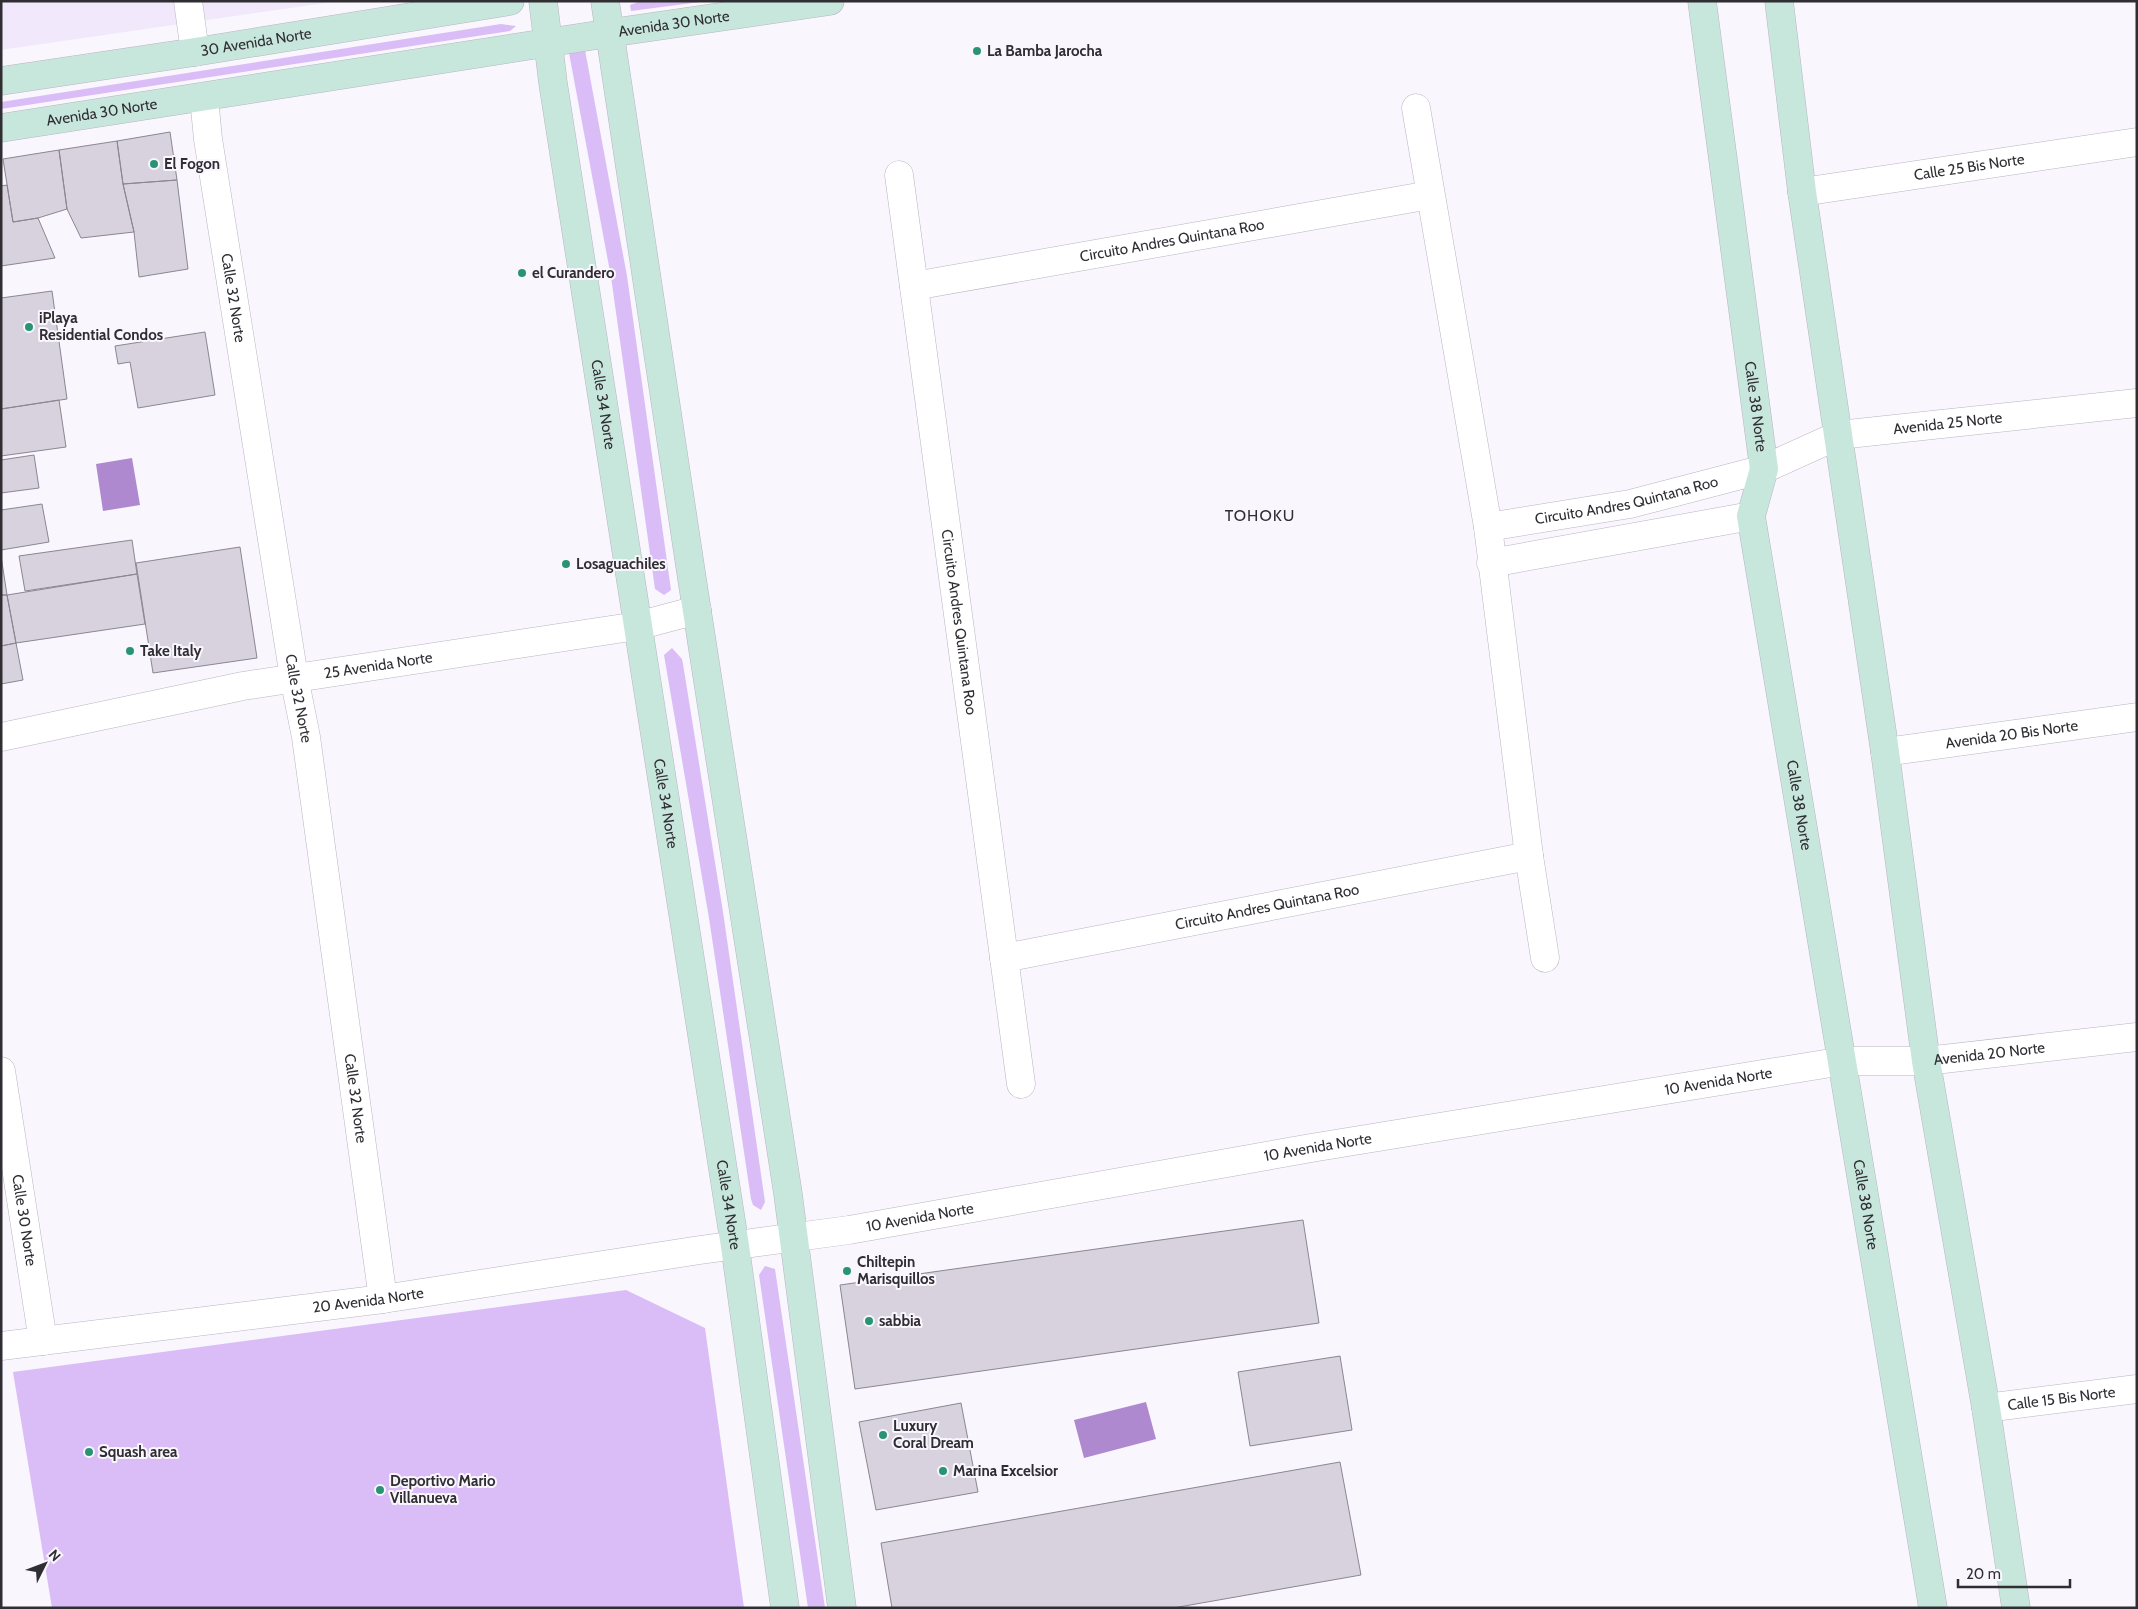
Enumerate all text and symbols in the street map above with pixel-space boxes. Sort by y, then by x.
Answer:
street label: Avenida 30 Norte [617,7,731,41]
street label: 30 Avenida Norte [199,24,313,60]
place label: La Bamba Jarocha [987,42,1103,60]
marker: La Bamba Jarocha [971,45,983,57]
street label: Avenida 30 Norte [45,95,159,130]
street label: Calle 25 Bis Norte [1913,150,2026,184]
place label: El Fogon [164,155,220,173]
marker: El Fogon [148,158,160,170]
street label: Circuito Andres Quintana Roo [1078,215,1266,266]
street label: Calle 32 Norte [217,252,249,344]
place label: el Curandero [532,264,615,282]
marker: el Curandero [516,267,528,279]
place label: iPlaya Residential Condos [39,309,163,344]
marker: iPlaya Residential Condos [23,321,35,333]
street label: Calle 34 Norte [587,358,619,451]
street label: Calle 38 Norte [1741,360,1771,453]
street label: Avenida 25 Norte [1892,408,2003,438]
street label: Circuito Andres Quintana Roo [1533,472,1720,528]
district label: TOHOKU [1225,506,1295,525]
street label: Circuito Andres Quintana Roo [938,528,980,716]
place label: Losaguachiles [576,555,666,573]
marker: Losaguachiles [560,558,572,570]
place label: Take Italy [140,642,203,660]
marker: Take Italy [124,645,136,657]
street label: 25 Avenida Norte [323,648,434,683]
street label: Calle 32 Norte [281,653,316,744]
street label: Avenida 20 Bis Norte [1944,716,2079,752]
street label: Calle 34 Norte [650,757,682,850]
street label: Calle 38 Norte [1783,759,1816,852]
street label: Circuito Andres Quintana Roo [1174,880,1361,934]
street label: Avenida 20 Norte [1933,1038,2046,1069]
street label: Calle 32 Norte [340,1053,371,1145]
street label: 10 Avenida Norte [1663,1064,1774,1099]
street label: 10 Avenida Norte [1262,1129,1373,1165]
street label: Calle 38 Norte [1849,1158,1882,1251]
street label: Calle 34 Norte [713,1159,744,1251]
street label: Calle 30 Norte [8,1173,40,1268]
street label: 10 Avenida Norte [865,1199,975,1236]
place label: Chiltepin Marisquillos [857,1253,935,1288]
marker: Chiltepin Marisquillos [841,1265,853,1277]
street label: 20 Avenida Norte [312,1284,425,1317]
place label: sabbia [879,1312,922,1330]
marker: sabbia [863,1315,875,1327]
street label: Calle 15 Bis Norte [2006,1383,2117,1414]
place label: Luxury Coral Dream [893,1417,974,1452]
marker: Luxury Coral Dream [877,1429,889,1441]
place label: Squash area [99,1443,178,1461]
marker: Squash area [83,1446,95,1458]
place label: Marina Excelsior [953,1462,1058,1480]
marker: Marina Excelsior [937,1465,949,1477]
place label: Deportivo Mario Villanueva [390,1472,496,1507]
marker: Deportivo Mario Villanueva [374,1484,386,1496]
north arrow [20,1539,70,1589]
text: N [45,1546,65,1565]
scale bar [1958,1556,2070,1588]
text: 20 m [1966,1565,2001,1583]

